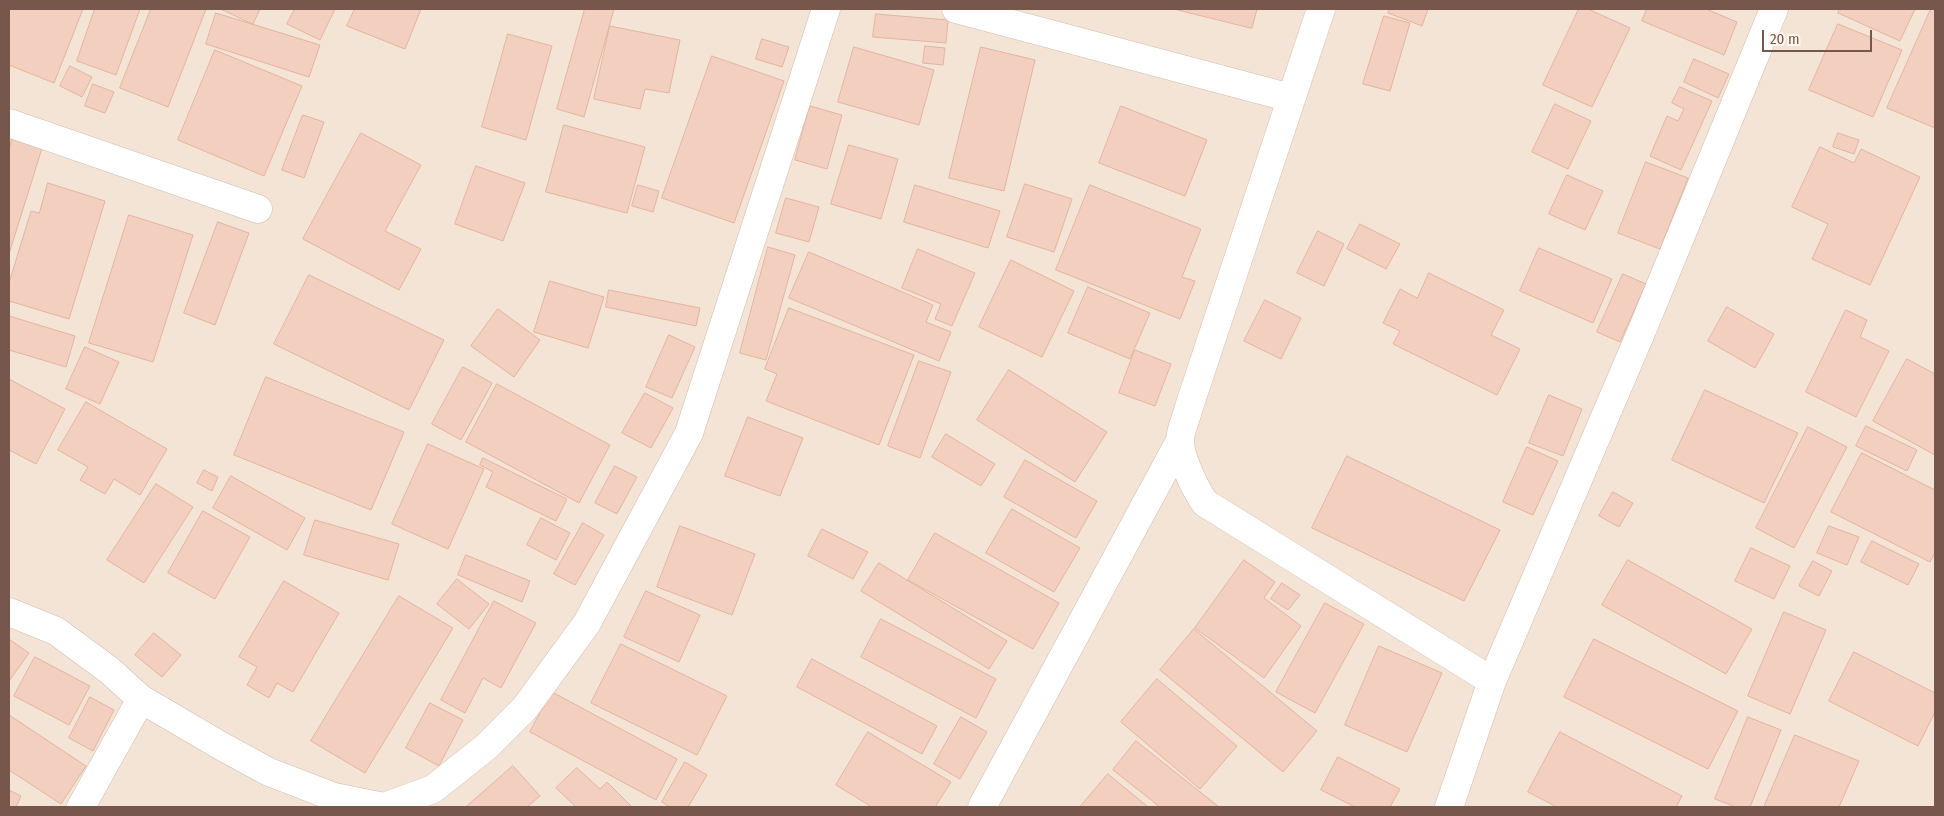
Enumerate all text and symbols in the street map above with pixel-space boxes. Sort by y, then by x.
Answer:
scale bar [1764,20,1874,52]
text: 20 m [1770,30,1800,48]

